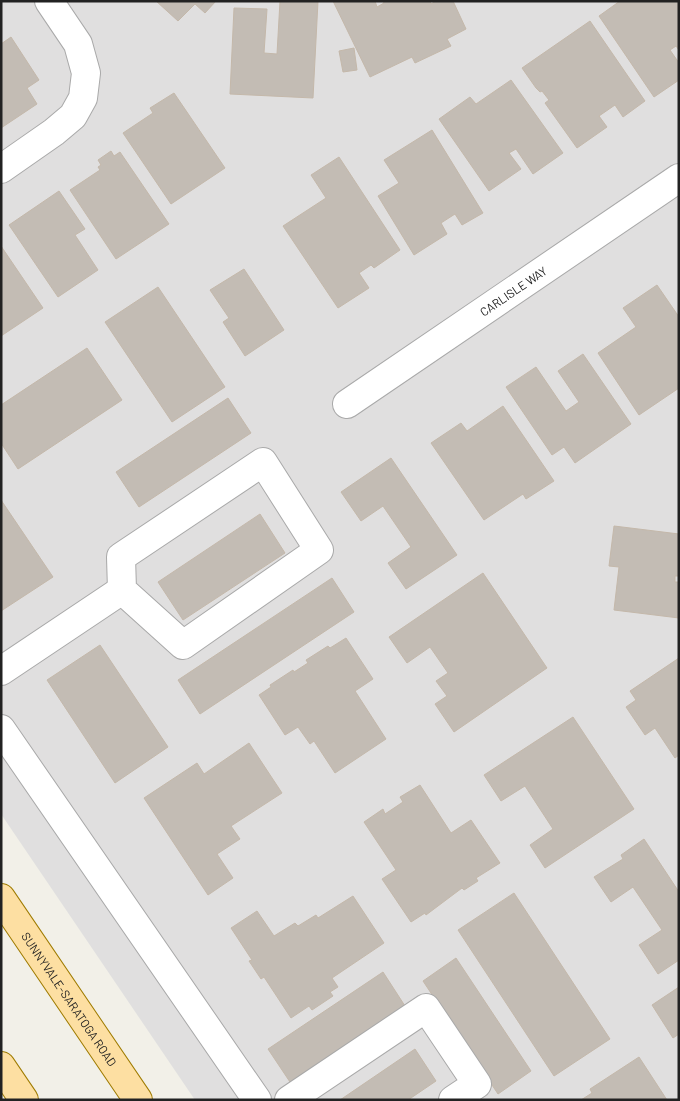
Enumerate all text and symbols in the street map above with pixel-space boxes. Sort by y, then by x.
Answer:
street label: CARLISLE WAY [477,263,550,319]
street label: SUNNYVALE-SARATOGA ROAD [19,929,120,1069]

